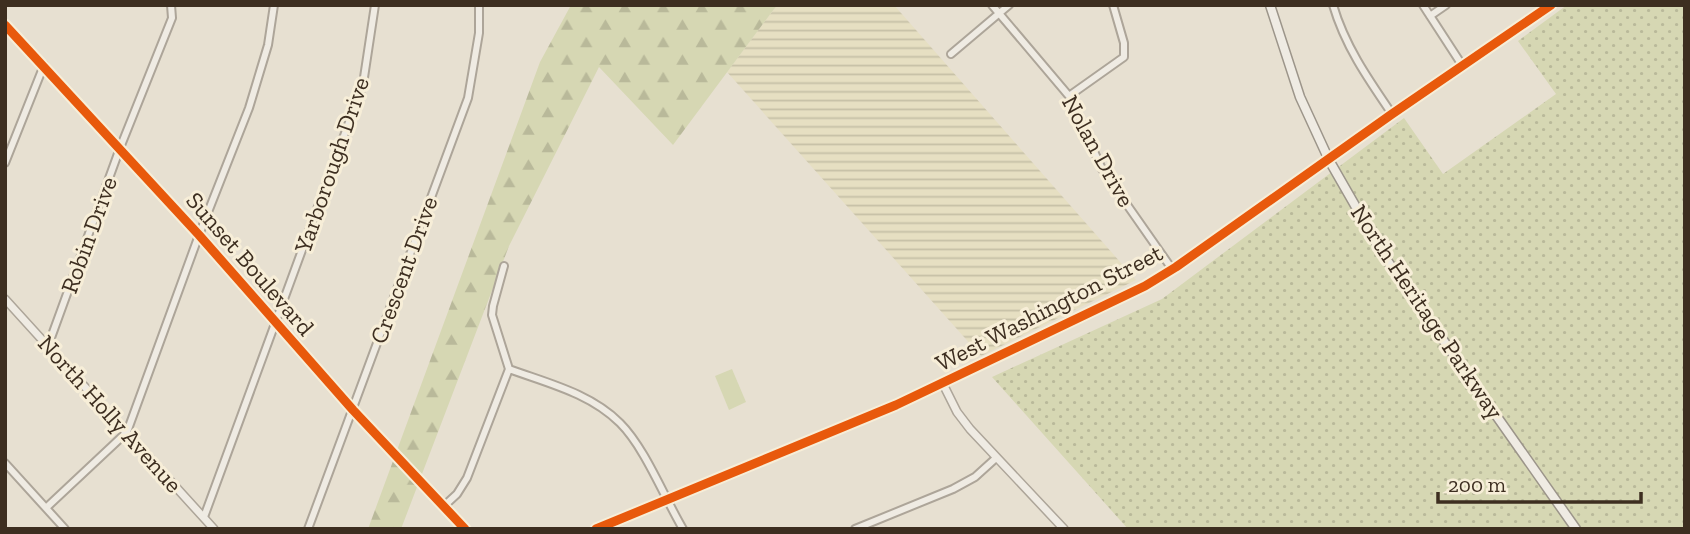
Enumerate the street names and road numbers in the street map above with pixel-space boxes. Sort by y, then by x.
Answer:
street label: Yarborough Drive [288,73,375,257]
street label: Nolan Drive [1056,90,1141,212]
street label: Robin Drive [54,173,123,297]
street label: Sunset Boulevard [180,186,321,341]
street label: Crescent Drive [364,192,444,347]
street label: North Heritage Parkway [1345,199,1510,425]
street label: West Washington Street [930,238,1167,377]
street label: North Holly Avenue [32,329,189,498]

